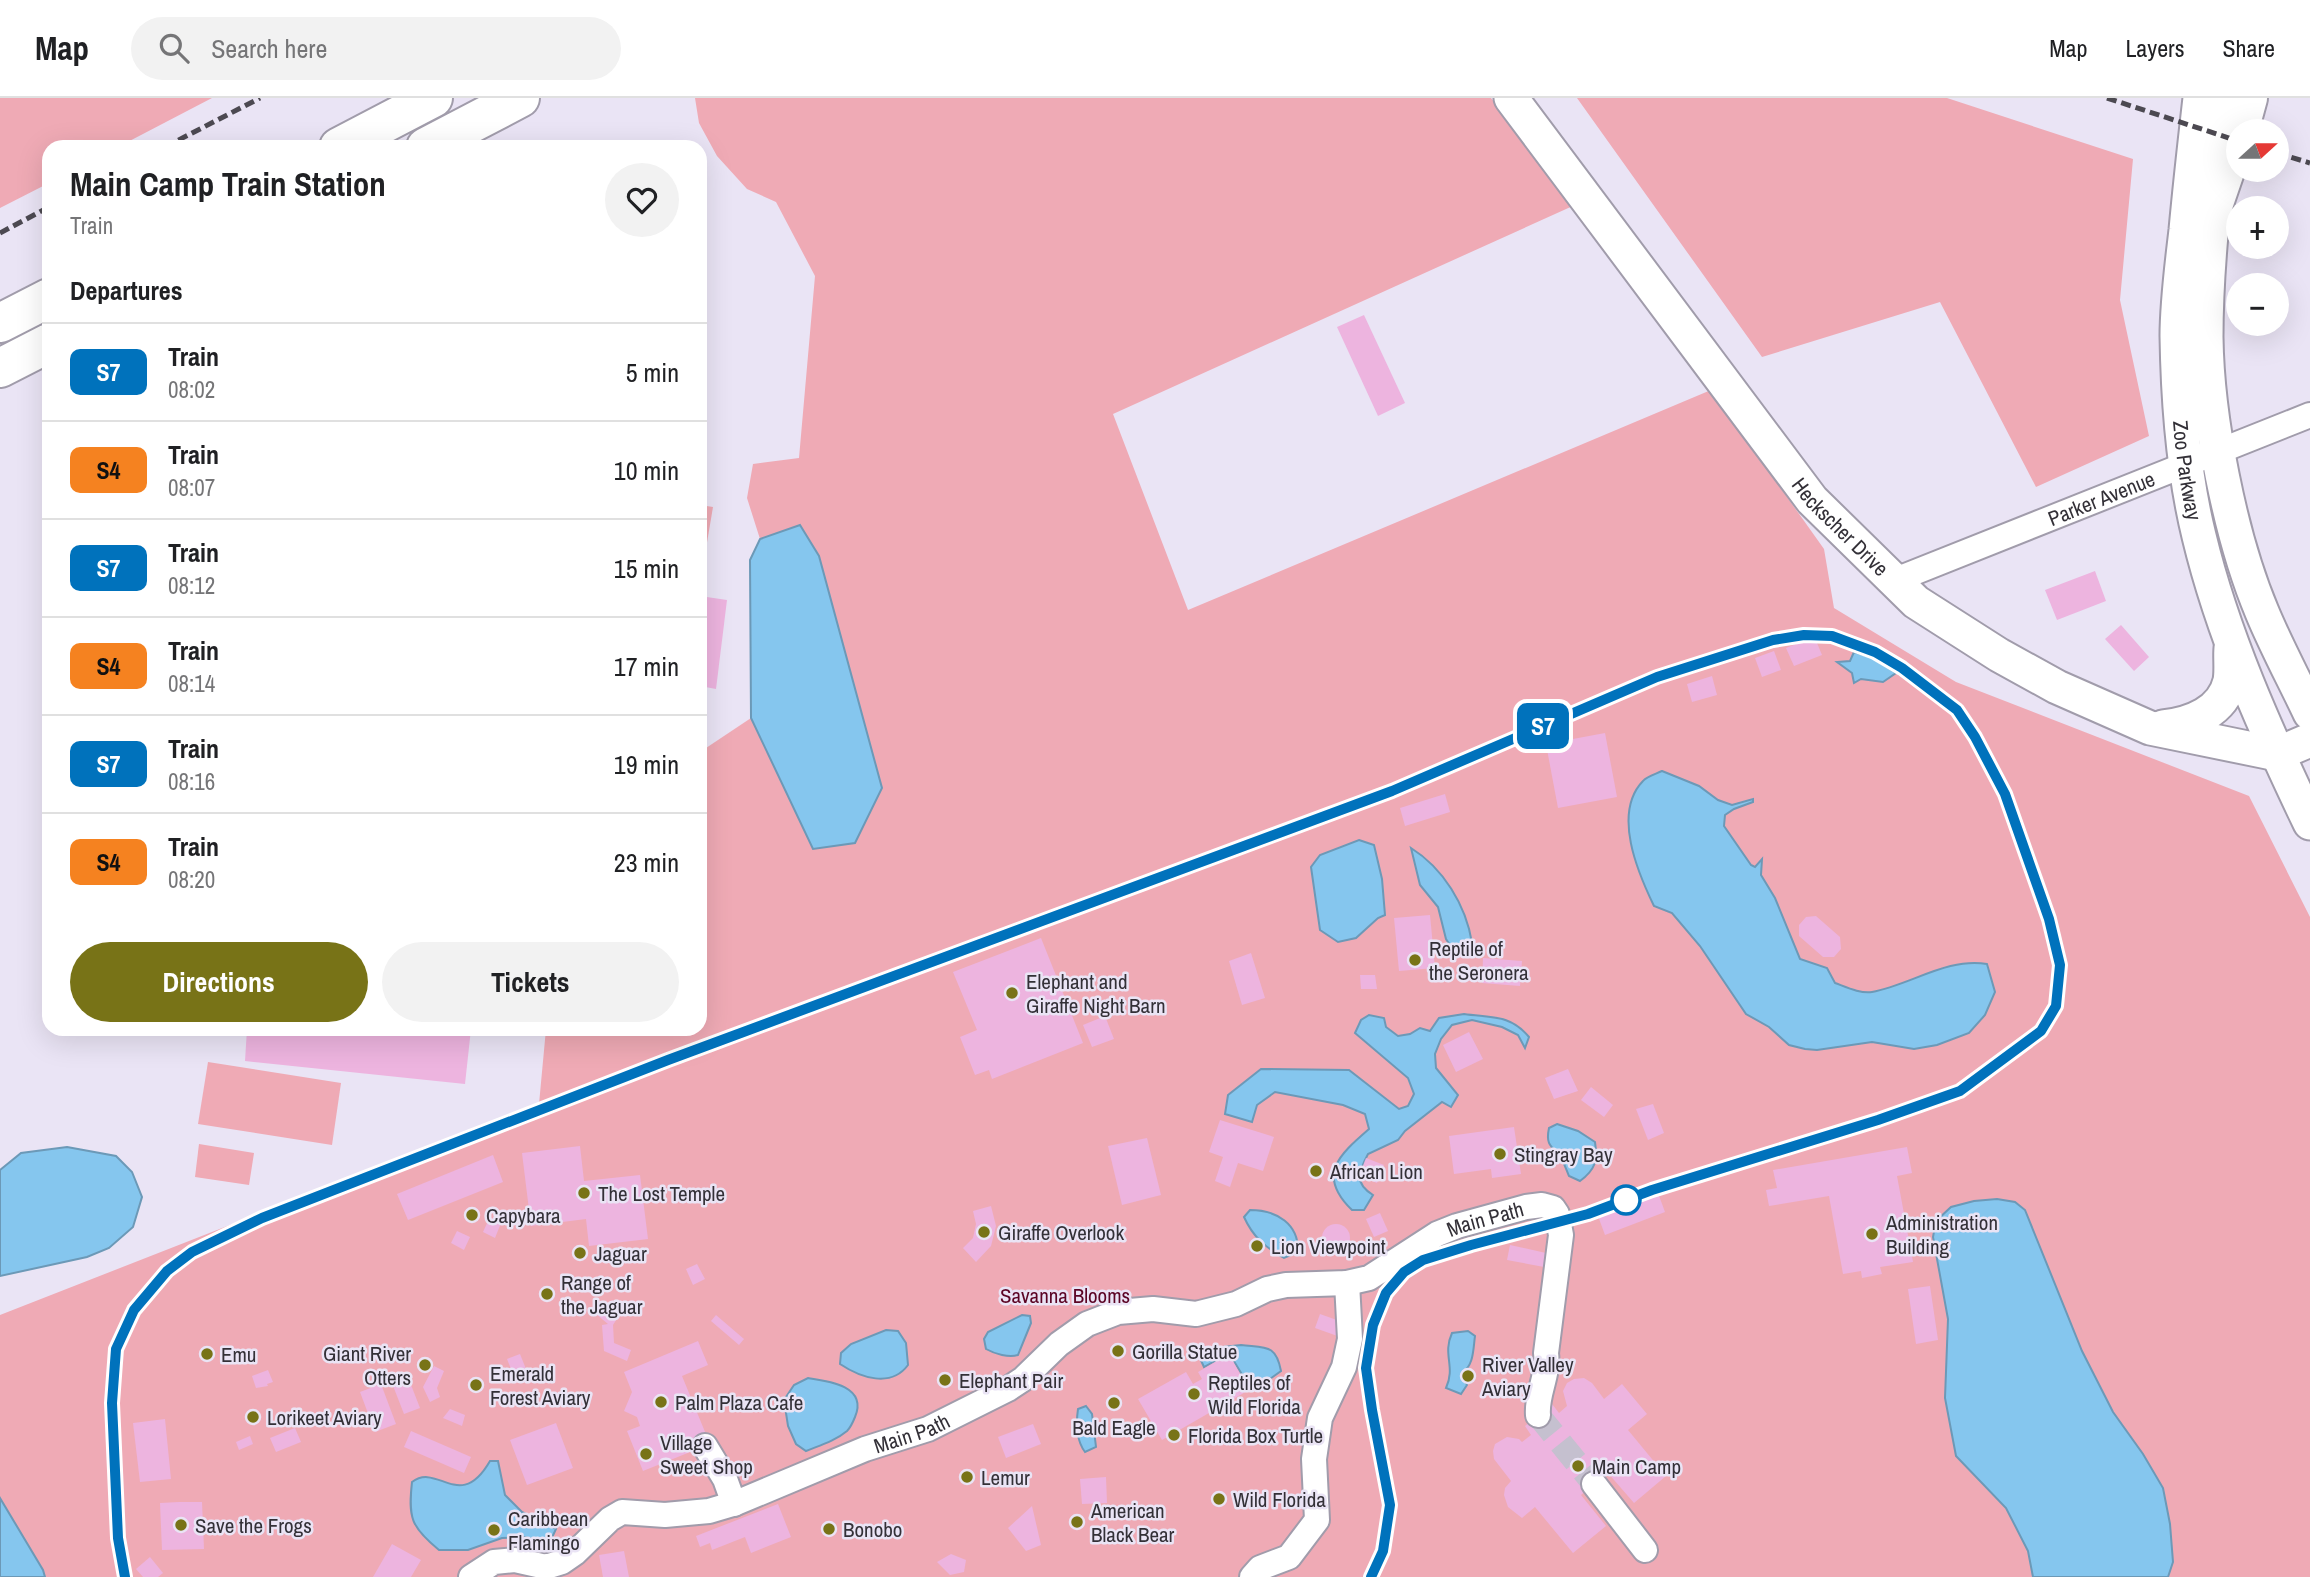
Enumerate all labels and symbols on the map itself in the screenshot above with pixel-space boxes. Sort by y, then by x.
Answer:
north arrow [2226,119,2289,182]
street label: Zoo Parkway [2166,419,2210,523]
street label: Parker Avenue [2043,464,2159,532]
street label: Heckscher Drive [1785,471,1895,582]
line badge: S7 [1512,703,1574,749]
place label: Reptile of the Seronera [1429,934,1529,987]
marker: Reptile of the Seronera [1407,952,1423,968]
place label: Elephant and Giraffe Night Barn [1026,967,1165,1020]
marker: Elephant and Giraffe Night Barn [1004,985,1020,1001]
place label: Stingray Bay [1514,1140,1613,1169]
marker: Stingray Bay [1492,1146,1508,1162]
place label: African Lion [1329,1157,1423,1186]
marker: African Lion [1308,1163,1324,1179]
place label: The Lost Temple [598,1179,725,1208]
marker: The Lost Temple [576,1185,592,1201]
unlabelled marker [1611,1185,1641,1215]
street label: Main Path [1442,1194,1527,1243]
place label: Capybara [486,1201,561,1230]
marker: Capybara [464,1207,480,1223]
place label: Administration Building [1885,1208,1998,1261]
place label: Giraffe Overlook [998,1218,1124,1247]
marker: Giraffe Overlook [976,1224,992,1240]
marker: Administration Building [1864,1226,1880,1242]
place label: Lion Viewpoint [1271,1232,1386,1261]
marker: Lion Viewpoint [1249,1238,1265,1254]
place label: Jaguar [594,1239,647,1268]
marker: Jaguar [572,1245,588,1261]
place label: Range of the Jaguar [561,1268,643,1321]
park label: Savanna Blooms [1000,1281,1130,1310]
marker: Range of the Jaguar [539,1286,555,1302]
place label: Gorilla Statue [1132,1337,1237,1366]
place label: Giant River Otters [323,1339,411,1392]
place label: Emu [221,1340,256,1369]
marker: Gorilla Statue [1110,1343,1126,1359]
marker: Emu [199,1346,215,1362]
place label: River Valley Aviary [1481,1350,1574,1403]
marker: Giant River Otters [417,1357,433,1373]
place label: Emerald Forest Aviary [490,1359,591,1412]
place label: Elephant Pair [959,1366,1064,1395]
place label: Reptiles of Wild Florida [1208,1368,1301,1421]
marker: River Valley Aviary [1460,1368,1476,1384]
marker: Elephant Pair [937,1372,953,1388]
marker: Emerald Forest Aviary [468,1377,484,1393]
marker: Reptiles of Wild Florida [1186,1386,1202,1402]
place label: Palm Plaza Cafe [675,1388,803,1417]
marker: Palm Plaza Cafe [653,1394,669,1410]
marker: Bald Eagle [1106,1395,1122,1411]
place label: Lorikeet Aviary [267,1403,382,1432]
street label: Main Path [870,1406,954,1460]
marker: Lorikeet Aviary [245,1409,261,1425]
place label: Bald Eagle [1072,1413,1156,1442]
place label: Florida Box Turtle [1188,1421,1323,1450]
marker: Florida Box Turtle [1166,1427,1182,1443]
place label: Village Sweet Shop [660,1428,753,1481]
marker: Village Sweet Shop [638,1446,654,1462]
place label: Main Camp [1592,1452,1681,1481]
marker: Main Camp [1570,1458,1586,1474]
place label: Lemur [981,1463,1030,1492]
marker: Lemur [959,1469,975,1485]
place label: Wild Florida [1233,1485,1326,1514]
marker: Wild Florida [1211,1491,1227,1507]
place label: American Black Bear [1090,1496,1175,1549]
place label: Caribbean Flamingo [508,1504,588,1557]
place label: Save the Frogs [195,1511,312,1540]
marker: American Black Bear [1069,1514,1085,1530]
place label: Bonobo [843,1515,902,1544]
marker: Save the Frogs [173,1517,189,1533]
marker: Bonobo [821,1521,837,1537]
marker: Caribbean Flamingo [486,1522,502,1538]

